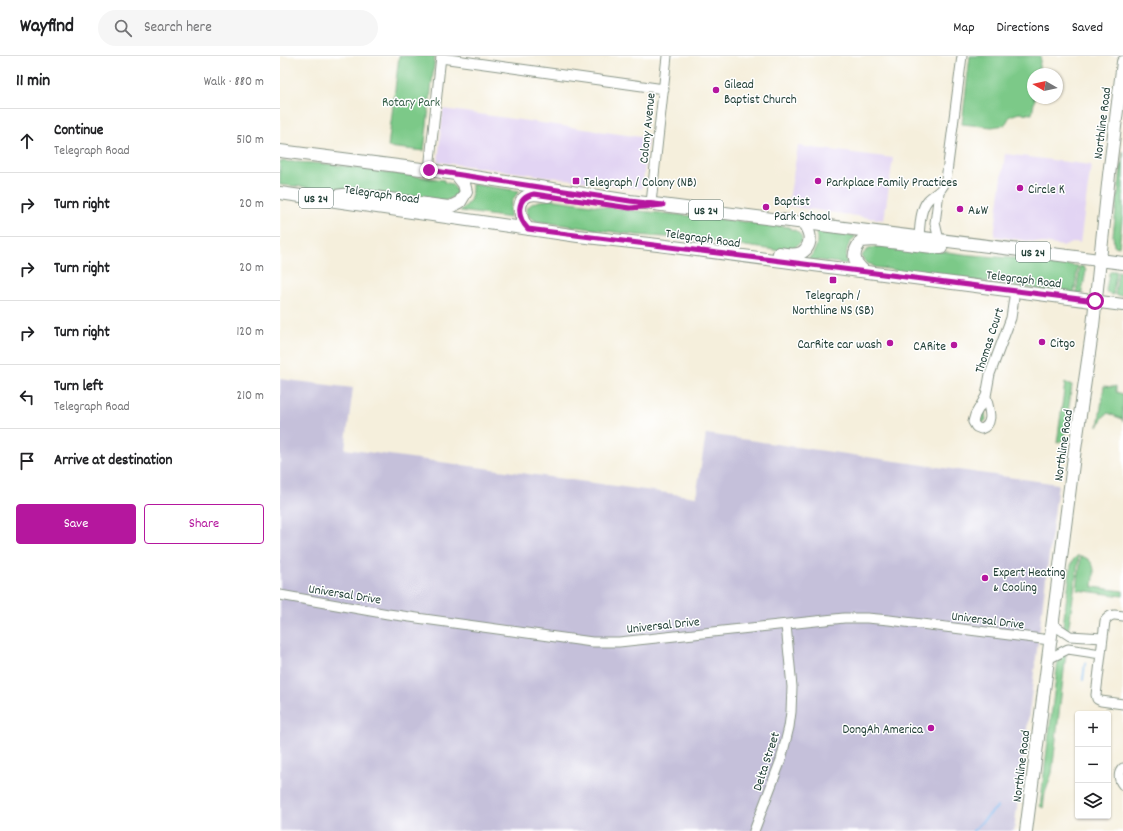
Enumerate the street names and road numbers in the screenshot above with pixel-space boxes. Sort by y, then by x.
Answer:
street label: Northline Road [1090,86,1117,160]
street label: Colony Avenue [635,92,662,165]
street label: Telegraph Road [343,181,420,210]
road number: US 24 [299,188,333,208]
road number: US 24 [689,200,723,220]
street label: Telegraph Road [664,225,741,254]
road number: US 24 [1016,242,1050,262]
street label: Telegraph Road [985,266,1062,295]
street label: Thomas Court [971,305,1010,376]
street label: Northline Road [1050,408,1079,482]
street label: Universal Drive [307,580,383,611]
street label: Universal Drive [950,608,1026,635]
street label: Universal Drive [626,613,701,640]
street label: Northline Road [1009,729,1036,803]
street label: Delta Street [749,730,786,794]

